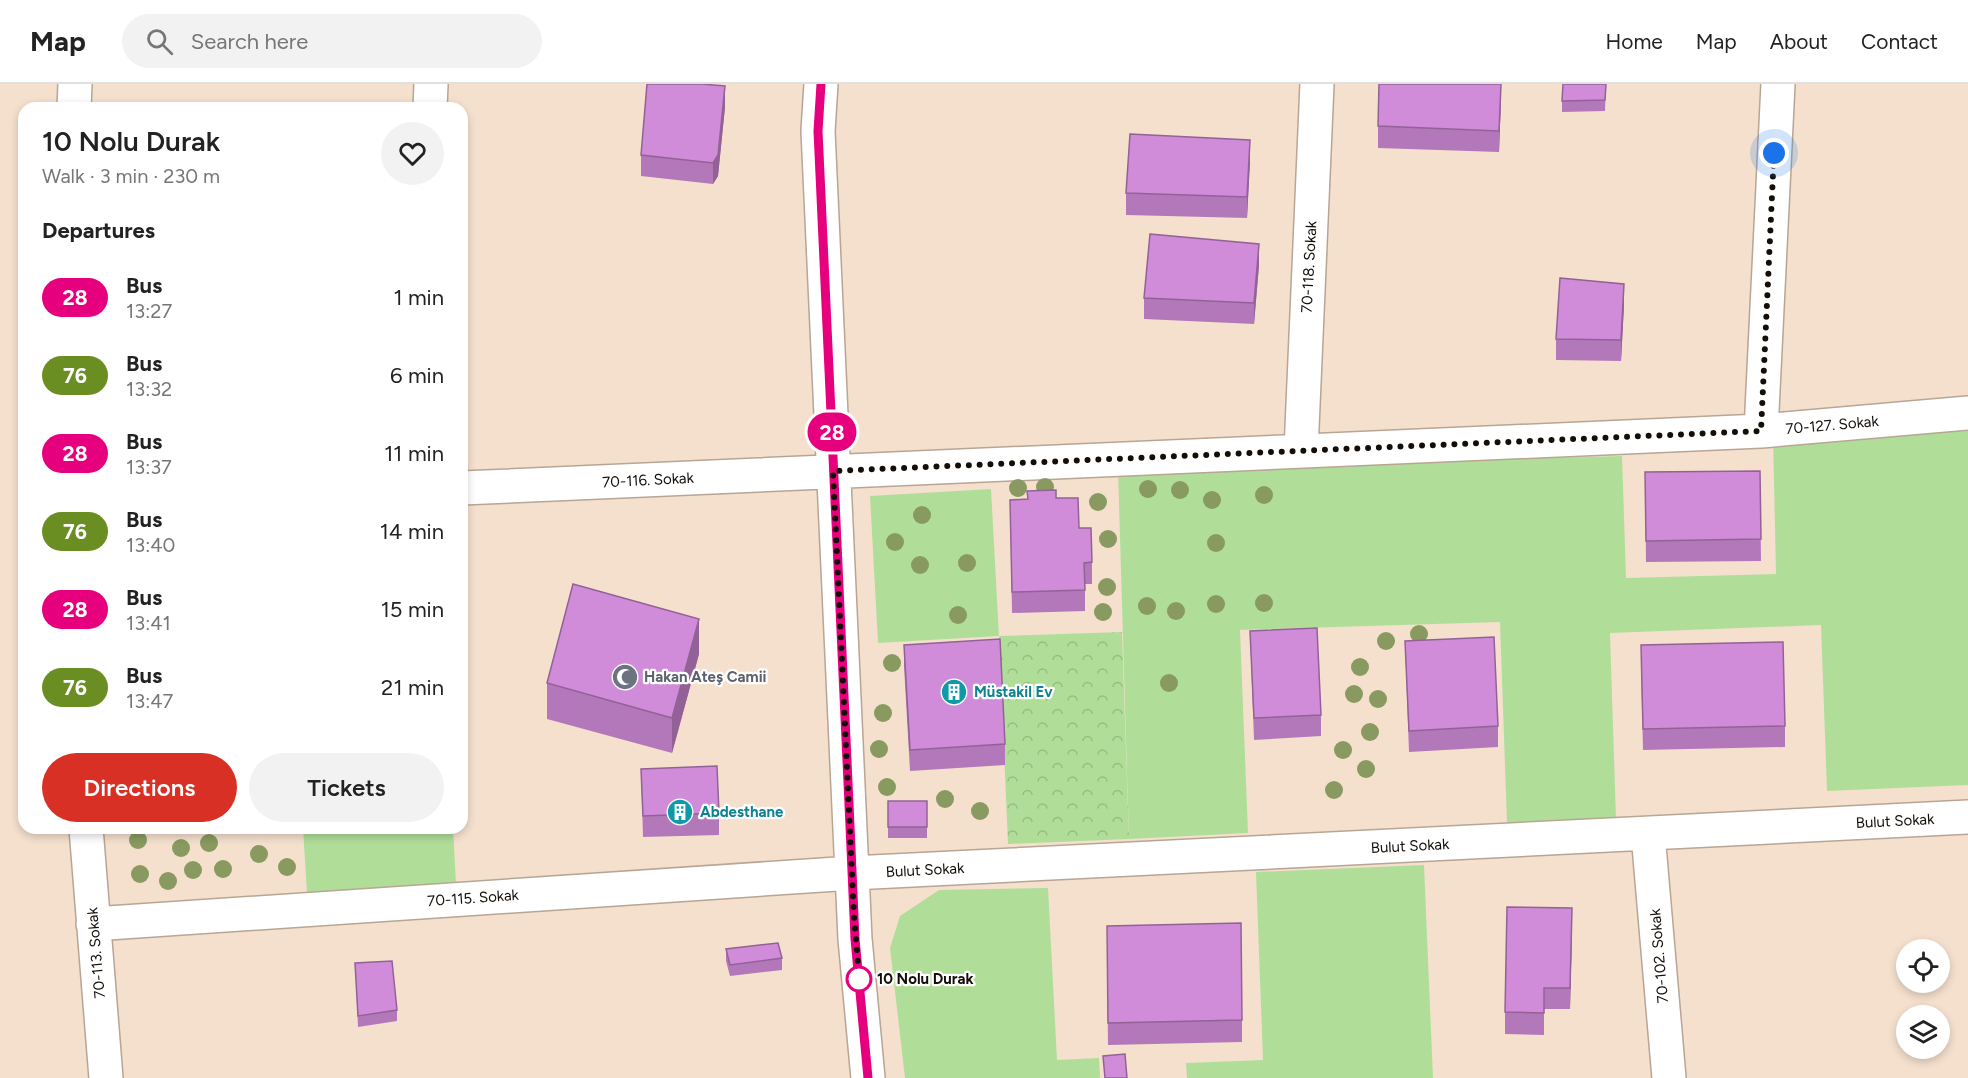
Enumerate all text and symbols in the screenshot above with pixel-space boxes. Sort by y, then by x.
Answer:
search box [122,14,542,68]
text: Map [30,24,86,58]
icon: search [143,25,176,58]
text: Search here [191,28,308,55]
text: Home [1606,29,1663,54]
text: Map [1696,29,1737,54]
text: About [1770,29,1828,54]
text: Contact [1861,29,1938,54]
button: heart [381,122,444,185]
text: 10 Nolu Durak [42,124,220,158]
your location [1759,138,1789,168]
text: Walk · 3 min · 230 m [42,164,220,188]
text: Departures [42,217,155,244]
street label: 70-118. Sokak [1298,220,1320,314]
text: Bus [126,272,162,299]
text: 1 min [393,284,444,311]
text: 28 [62,285,88,310]
text: 13:27 [126,299,172,323]
text: Bus [126,350,162,377]
text: 6 min [390,362,444,389]
text: 76 [63,363,87,388]
text: 13:32 [126,377,172,401]
line badge: 28 [805,412,859,452]
street label: 70-127. Sokak [1785,412,1880,438]
text: 28 [819,420,845,445]
text: Bus [126,428,162,455]
text: 11 min [384,440,444,467]
text: 28 [62,441,88,466]
text: 13:37 [126,455,172,479]
street label: 70-116. Sokak [602,469,695,491]
text: Bus [126,506,162,533]
text: 14 min [380,518,444,545]
text: 76 [63,519,87,544]
text: 13:40 [126,533,175,557]
text: Bus [126,584,162,611]
text: 15 min [381,596,444,623]
text: 28 [62,597,88,622]
text: 13:41 [126,611,171,635]
text: Bus [126,662,162,689]
mosque icon: Hakan Ateş Camii [610,662,640,692]
place label: Hakan Ateş Camii [644,668,767,686]
text: 21 min [381,674,444,701]
text: 76 [63,675,87,700]
building icon: Müstakil Ev [939,677,969,707]
place label: Müstakil Ev [974,683,1053,701]
text: 13:47 [126,689,173,713]
button: Directions [42,753,237,822]
button: Tickets [249,753,444,822]
building icon: Abdesthane [665,797,695,827]
place label: Abdesthane [700,803,784,821]
street label: Bulut Sokak [1855,810,1935,832]
street label: Bulut Sokak [1370,835,1450,857]
street label: Bulut Sokak [885,859,965,881]
street label: 70-115. Sokak [427,886,520,910]
street label: 70-113. Sokak [83,906,109,999]
street label: 70-102. Sokak [1646,907,1672,1004]
map controls [1896,939,1950,1059]
button: locate [1896,939,1950,993]
marker: 10 Nolu Durak [846,966,872,992]
place label: 10 Nolu Durak [877,970,973,988]
button: layers [1896,1005,1950,1059]

